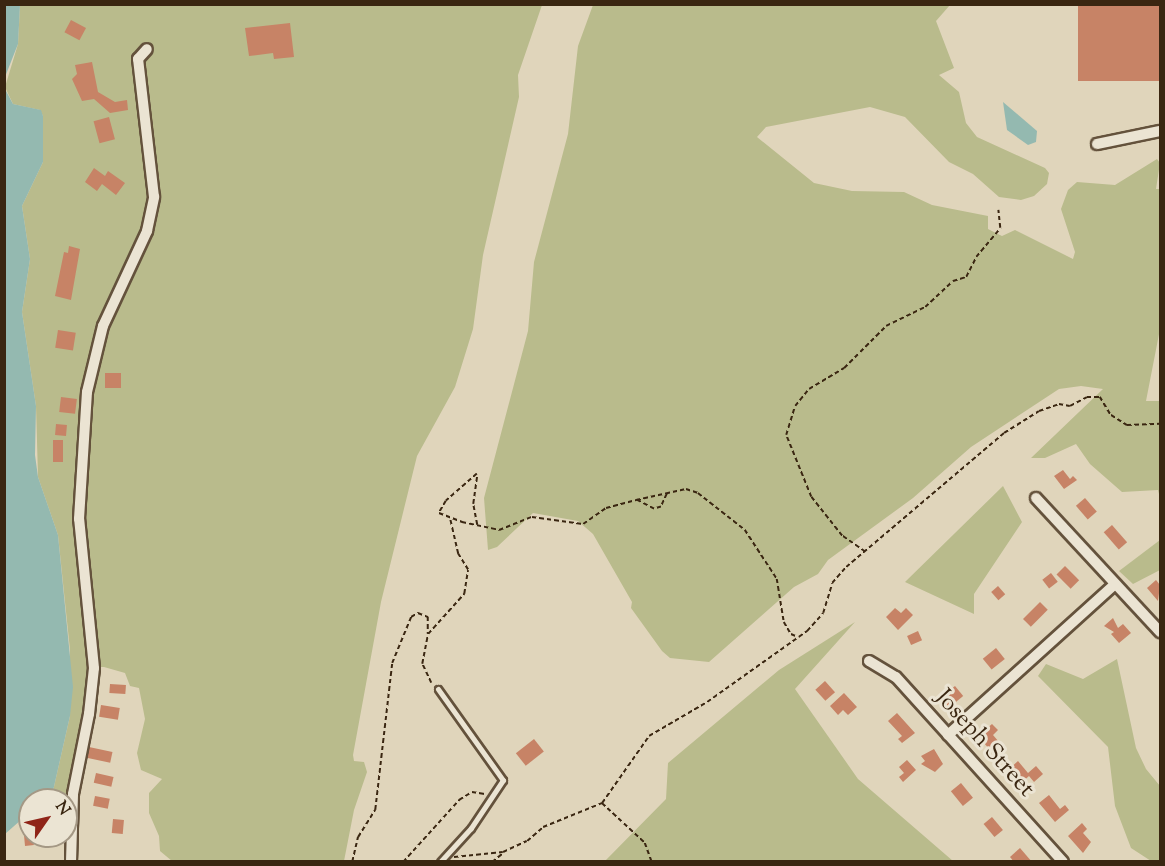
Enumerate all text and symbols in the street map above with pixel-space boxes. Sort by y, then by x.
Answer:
street label: Joseph Street [928,684,1040,804]
north arrow [18,788,78,848]
text: N [49,797,75,821]

